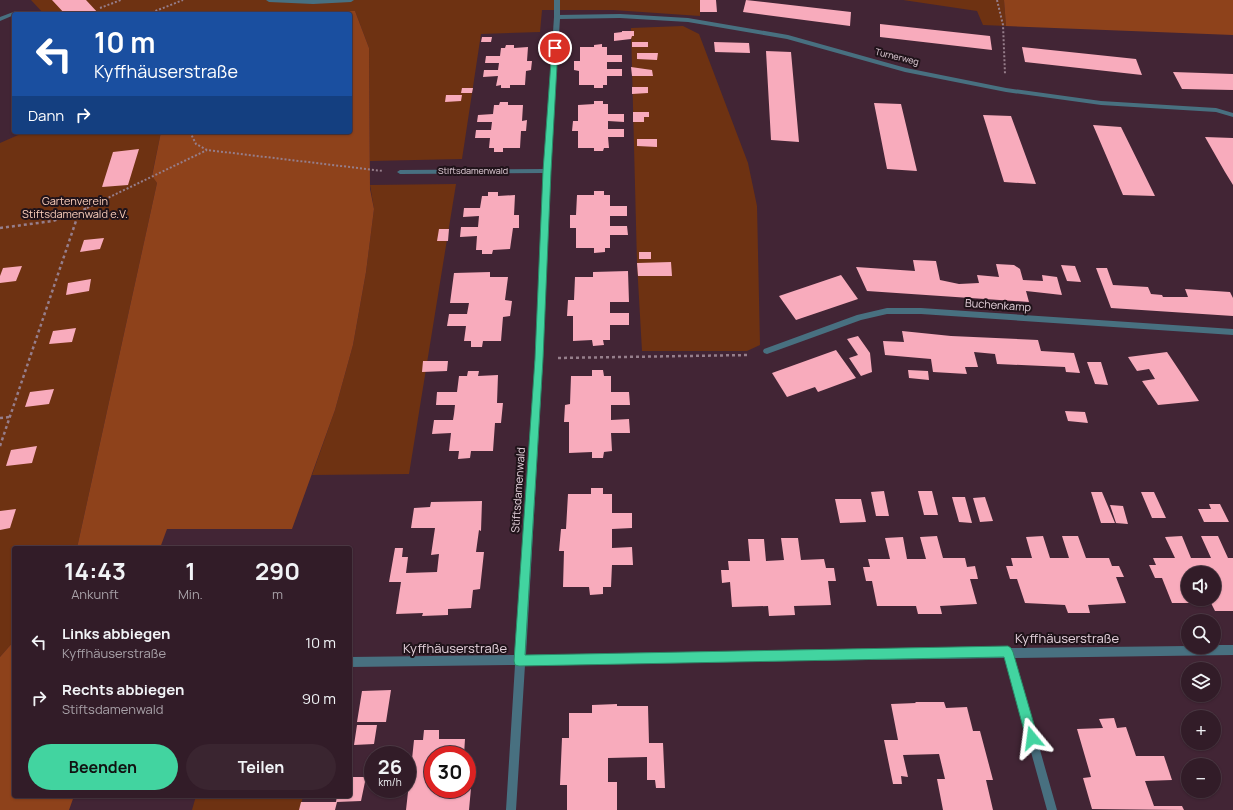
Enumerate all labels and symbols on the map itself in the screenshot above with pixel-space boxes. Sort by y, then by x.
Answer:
pin [538,31,572,65]
street label: Turnerweg [874,45,920,68]
street label: Stiftsdamenwald [438,164,508,177]
park label: Gartenverein Stiftsdamenwald e.V. [22,193,128,221]
street label: Buchenkamp [965,295,1032,314]
street label: Stiftsdamenwald [507,447,528,533]
street label: Kyffhäuserstraße [1015,629,1119,647]
street label: Kyffhäuserstraße [403,639,507,657]
position arrow [1011,717,1053,759]
speed limit sign: 30 [424,746,476,798]

